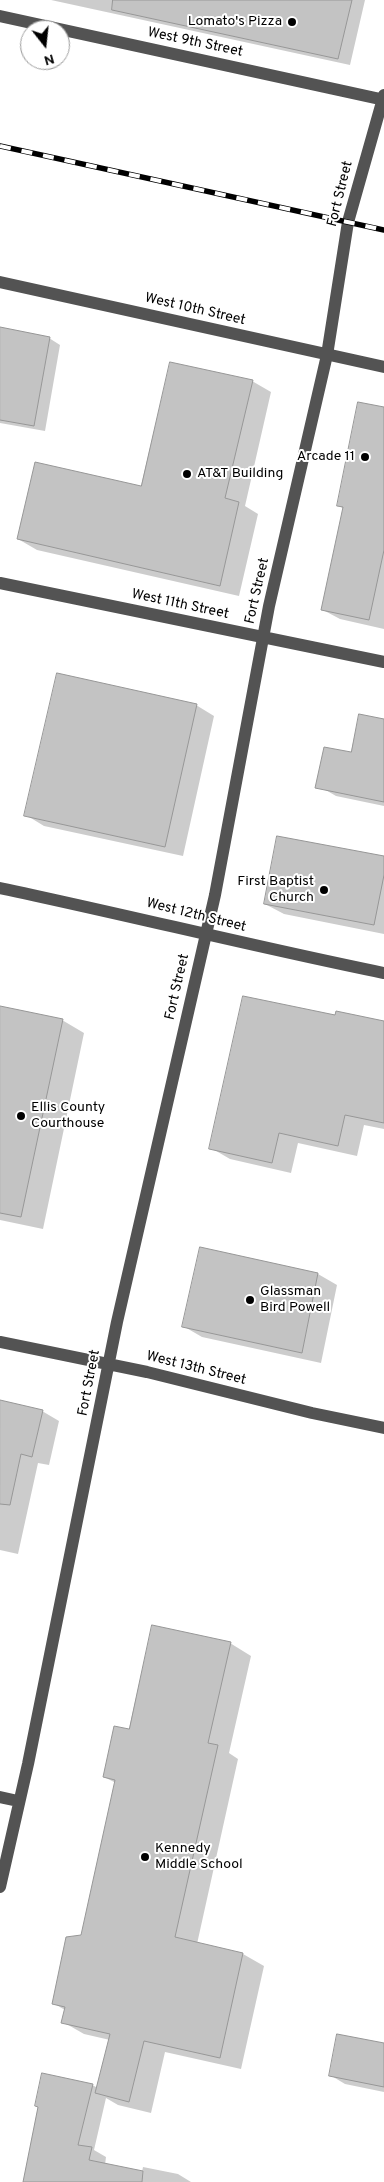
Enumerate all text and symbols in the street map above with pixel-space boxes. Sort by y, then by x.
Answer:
place label: Lomato's Pizza [188,14,282,30]
marker: Lomato's Pizza [286,16,298,28]
north arrow [20,20,70,70]
street label: West 9th Street [146,25,244,61]
text: N [42,49,56,68]
street label: Fort Street [325,159,357,229]
street label: West 10th Street [143,290,247,330]
place label: Arcade 11 [297,449,355,465]
marker: Arcade 11 [359,451,371,463]
place label: AT&T Building [197,466,283,482]
marker: AT&T Building [181,468,193,480]
street label: Fort Street [242,556,274,626]
street label: West 11th Street [130,586,230,624]
place label: First Baptist Church [237,874,314,906]
marker: First Baptist Church [318,884,330,896]
street label: West 12th Street [144,895,248,937]
street label: Fort Street [162,952,194,1022]
place label: Ellis County Courthouse [31,1100,105,1132]
marker: Ellis County Courthouse [15,1110,27,1122]
place label: Glassman Bird Powell [260,1284,330,1316]
marker: Glassman Bird Powell [244,1294,256,1306]
street label: Fort Street [75,1348,105,1418]
street label: West 13th Street [144,1349,248,1389]
place label: Kennedy Middle School [155,1841,243,1874]
marker: Kennedy Middle School [139,1851,151,1863]

